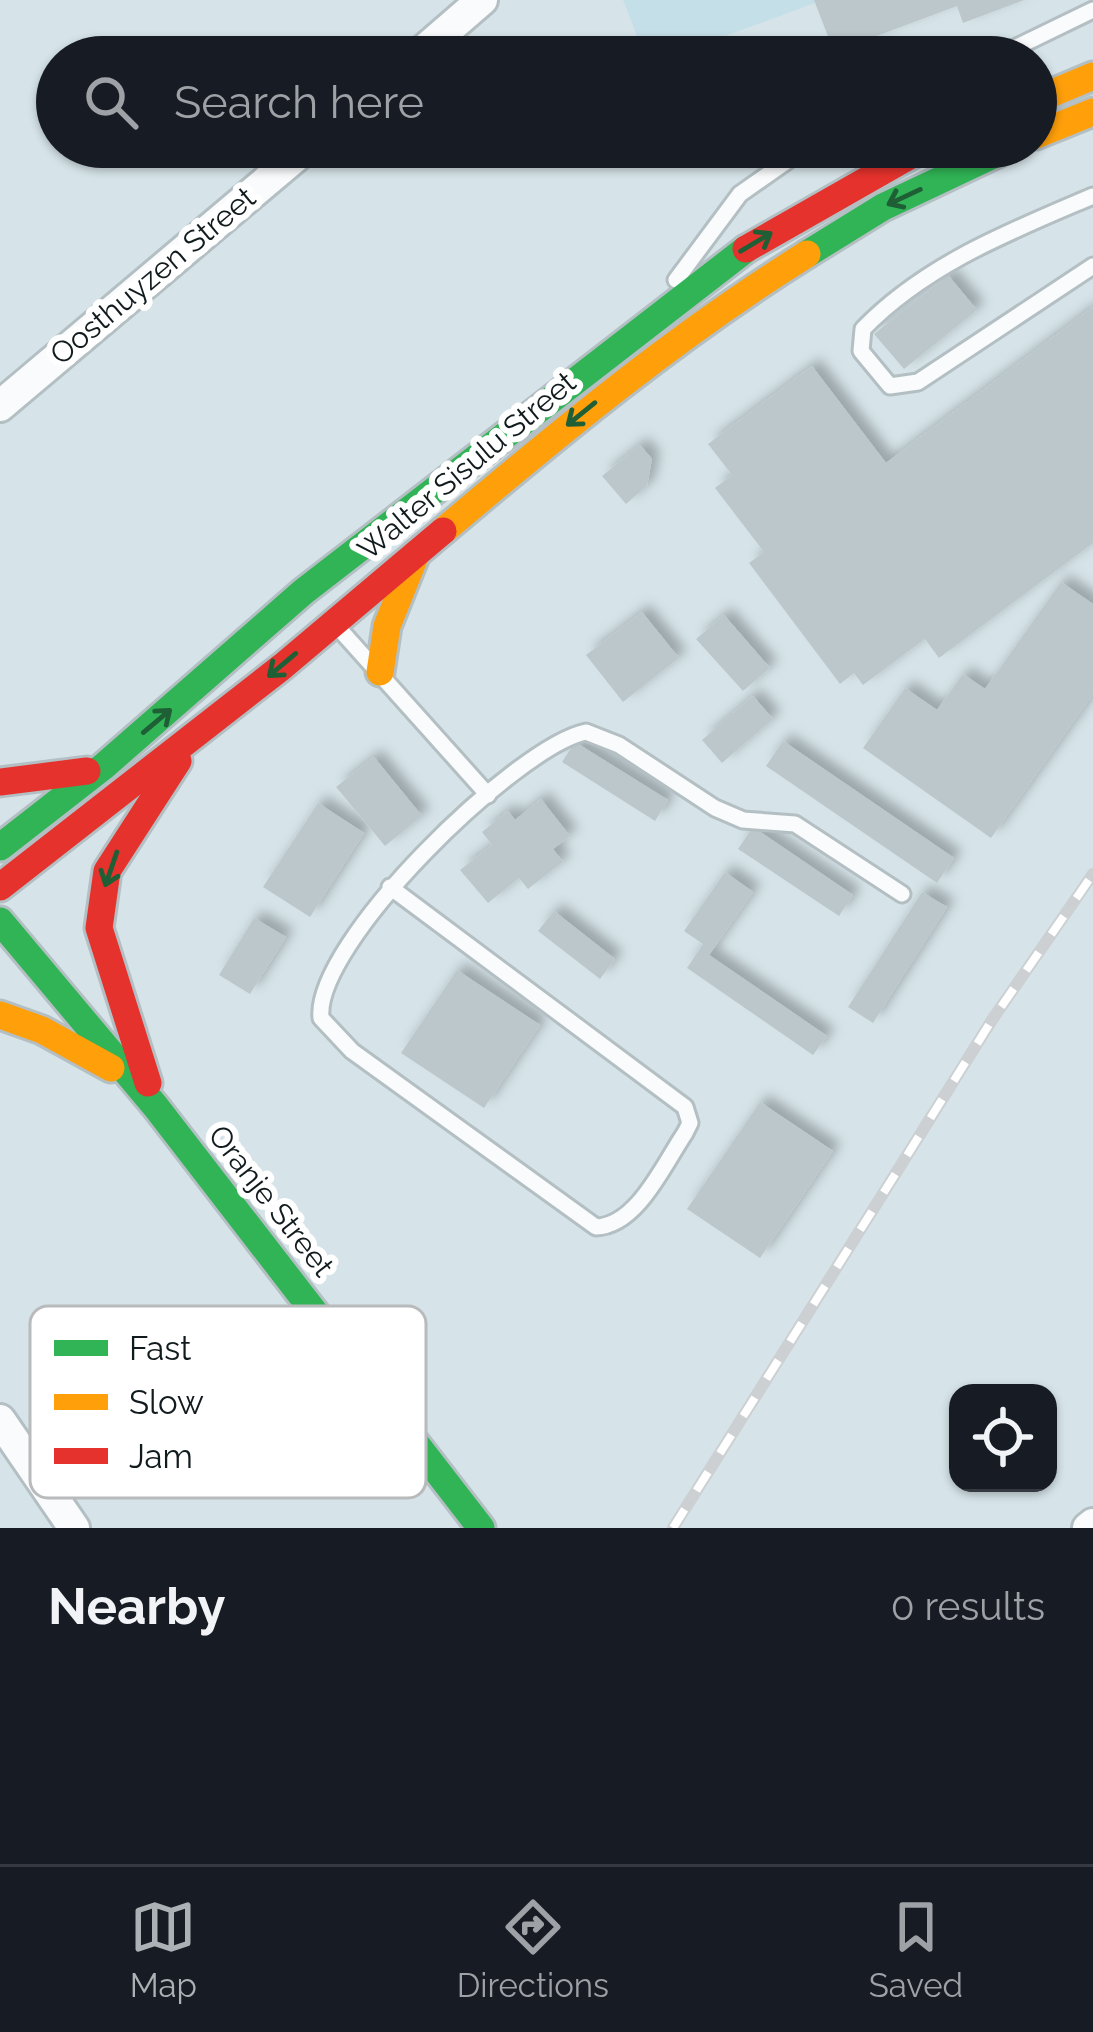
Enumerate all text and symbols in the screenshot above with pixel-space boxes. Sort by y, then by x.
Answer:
search box [36,36,1057,168]
icon: search [78,69,144,135]
text: Search here [174,76,424,129]
street label: Oosthuyzen Street [43,180,262,372]
one-way arrow [887,187,923,209]
one-way arrow [739,230,773,254]
street label: Walter Sisulu Street [351,364,583,567]
one-way arrow [566,400,597,428]
one-way arrow [267,651,298,679]
one-way arrow [141,707,172,735]
one-way arrow [99,850,120,887]
street label: Oranje Street [202,1118,341,1283]
legend [30,1306,426,1498]
text: Fast [129,1329,191,1368]
text: Slow [129,1383,204,1422]
map controls [949,1384,1057,1492]
button: locate [949,1384,1057,1492]
text: Jam [129,1437,193,1476]
text: Nearby [48,1576,225,1636]
text: 0 results [891,1583,1045,1629]
tab: Map [130,1894,197,2005]
tab: Directions [457,1894,609,2005]
tab: Saved [869,1894,963,2005]

